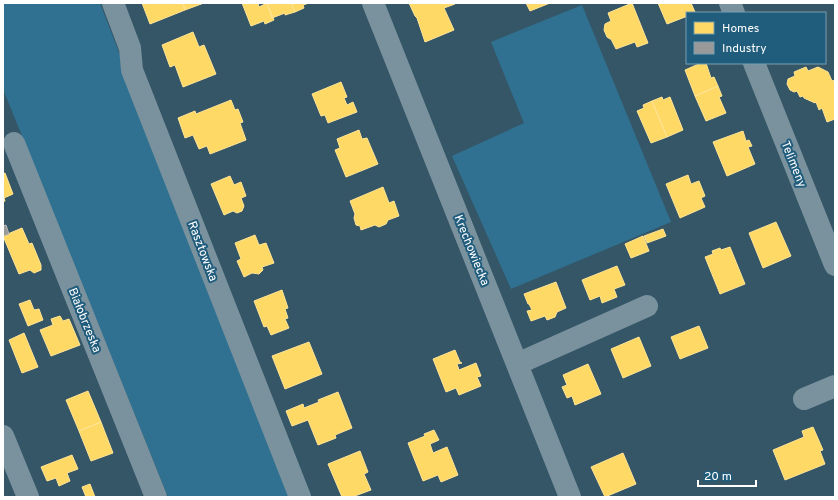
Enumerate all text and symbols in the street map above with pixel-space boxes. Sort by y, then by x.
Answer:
legend [686,12,826,64]
text: Homes [722,21,759,37]
text: Industry [722,41,767,57]
street label: Telimeny [777,139,810,190]
street label: Krechowiecka [450,213,493,288]
street label: Rasztowska [183,219,221,284]
street label: Białobrzeska [64,286,104,355]
scale bar [698,462,756,488]
text: 20 m [704,469,732,485]

